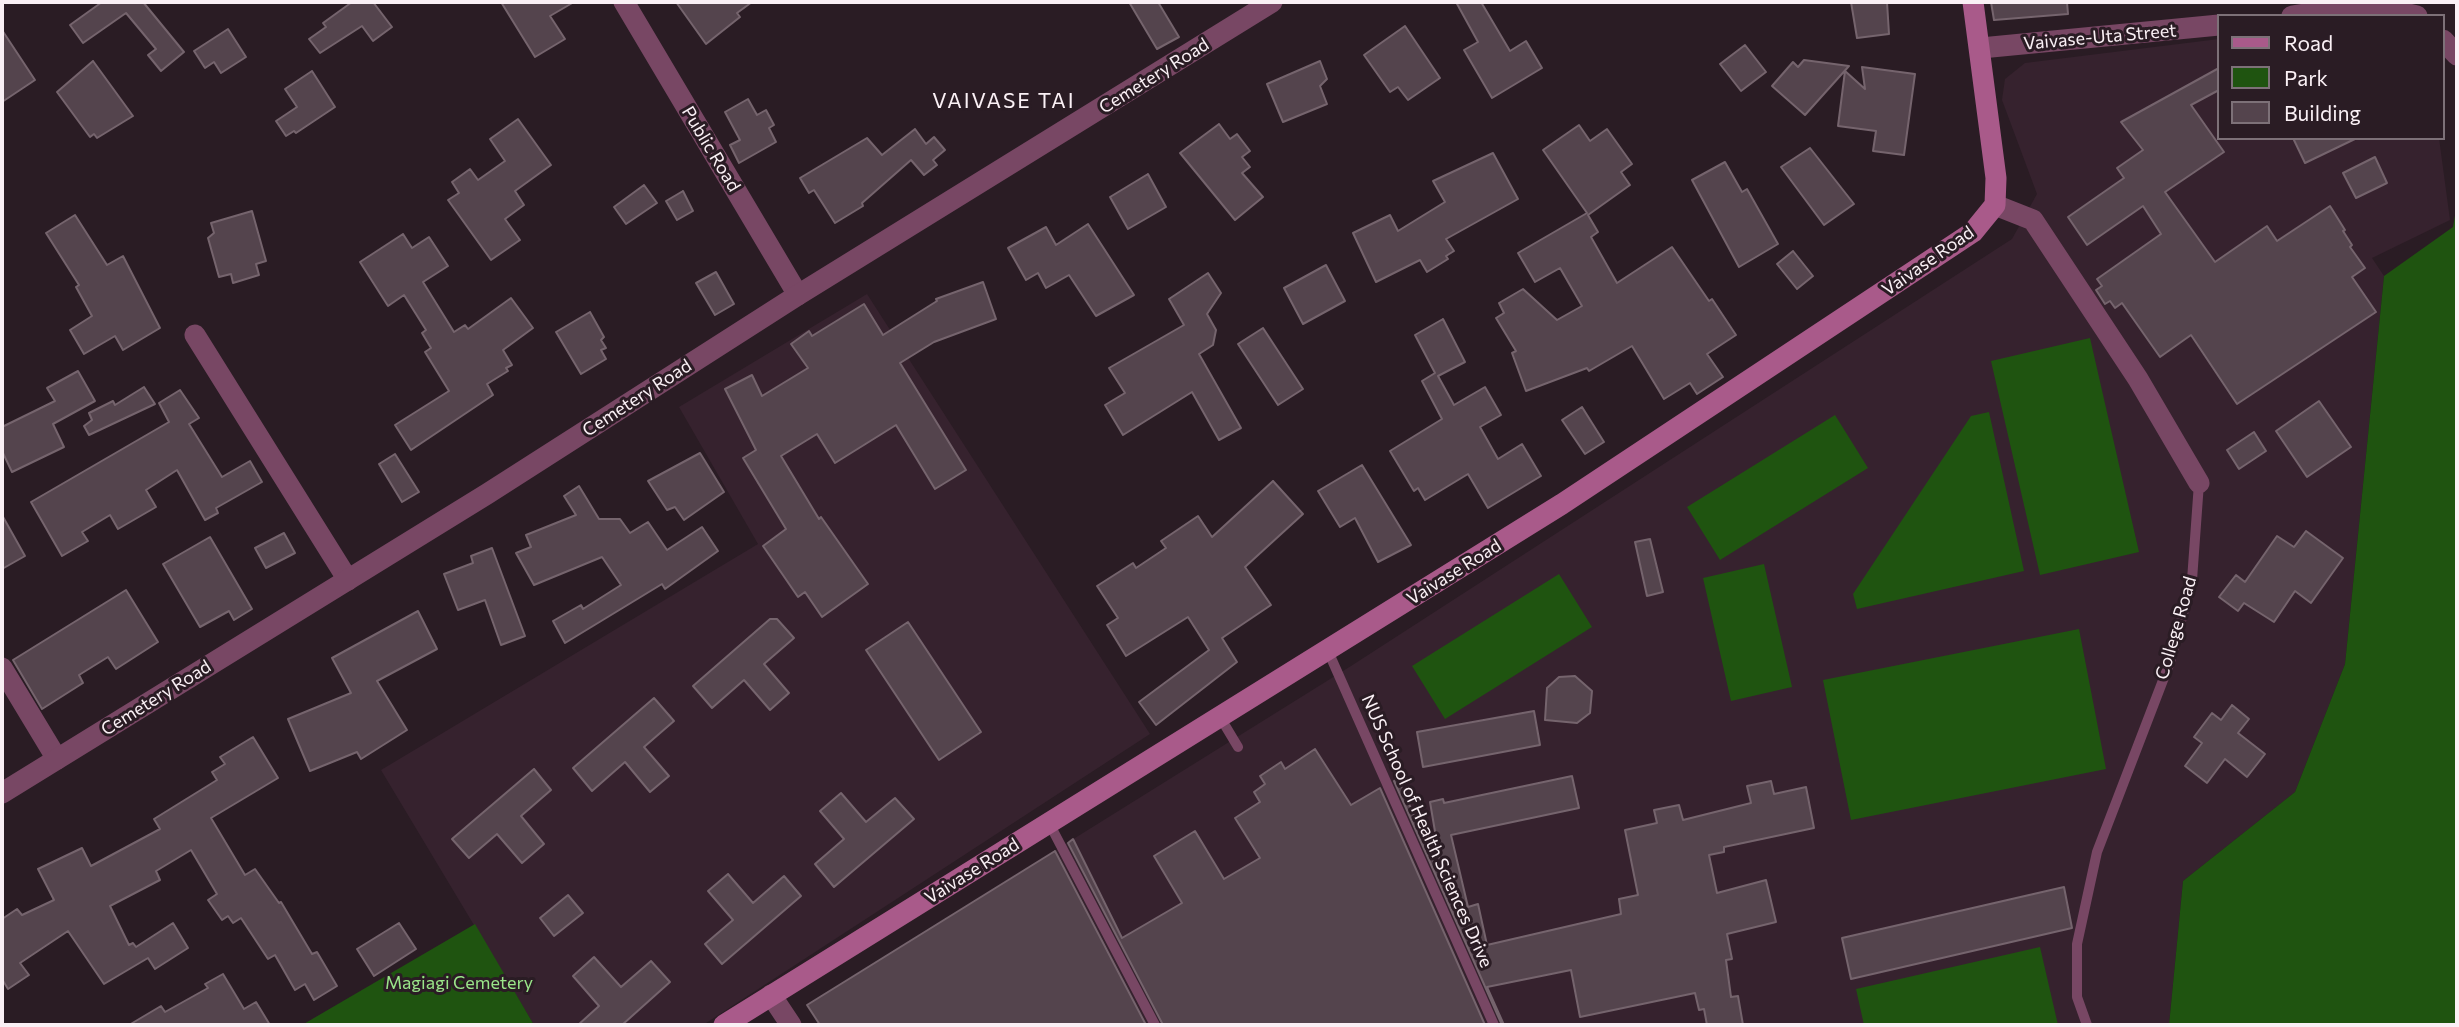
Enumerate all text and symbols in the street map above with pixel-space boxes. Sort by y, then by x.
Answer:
legend [2218,14,2445,140]
street label: Vaivase-Uta Street [2023,20,2177,54]
text: Road [2284,30,2333,55]
street label: Cemetery Road [1095,34,1213,118]
text: Park [2284,65,2328,90]
district label: VAIVASE TAI [934,88,1074,114]
text: Building [2284,100,2361,125]
street label: Public Road [677,102,745,196]
street label: Vaivase Road [1878,221,1978,301]
street label: Cemetery Road [578,355,696,441]
street label: Vaivase Road [1403,534,1505,610]
street label: College Road [2151,574,2201,682]
street label: Cemetery Road [97,656,215,740]
street label: NUS School of Health Sciences Drive [1357,691,1497,971]
street label: Vaivase Road [921,833,1023,909]
park label: Magiagi Cemetery [385,972,533,994]

